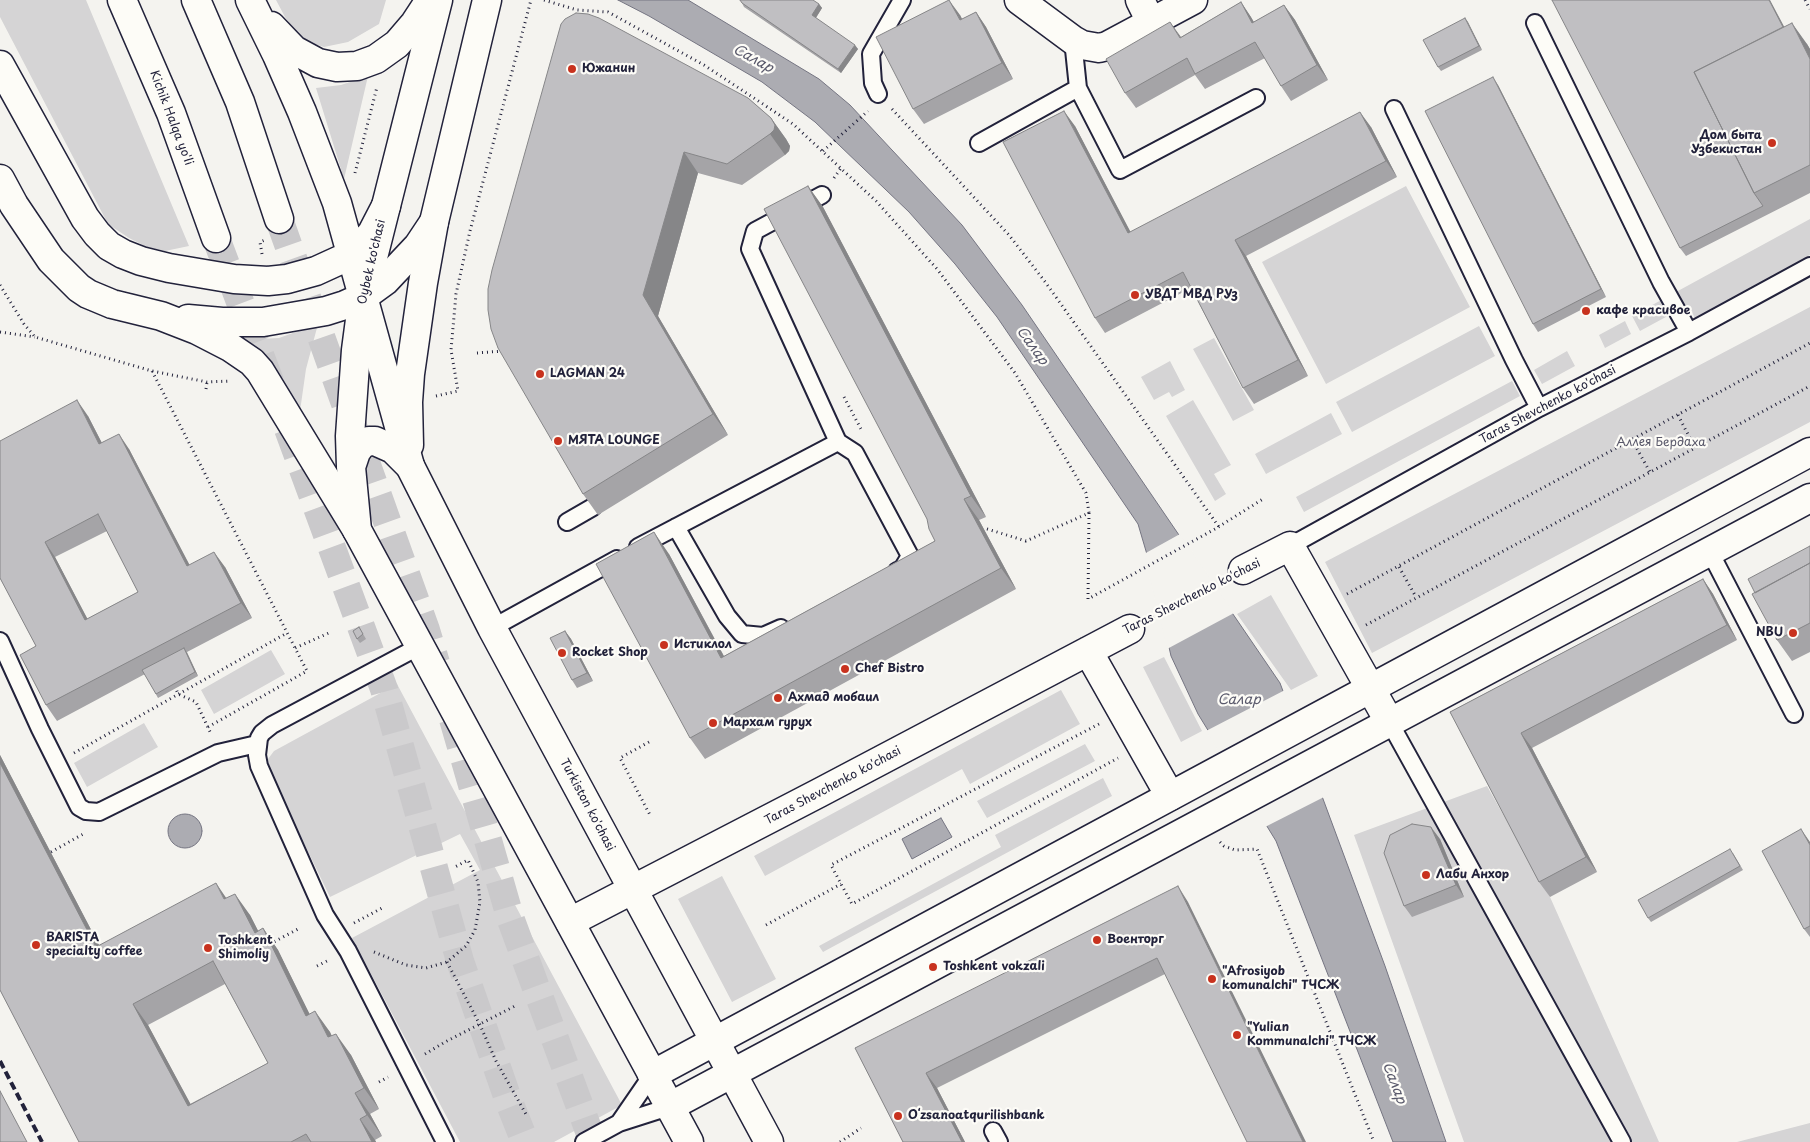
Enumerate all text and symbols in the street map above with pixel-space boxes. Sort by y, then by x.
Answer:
water label: Салар [730,41,776,77]
place label: Южанин [582,62,635,76]
marker: Южанин [566,63,578,75]
street label: Kichik Halqa yo'li [146,69,196,167]
place label: Дом быта Узбекистан [1691,129,1762,157]
marker: Дом быта Узбекистан [1766,137,1778,149]
street label: Oybek ko'chasi [355,218,389,306]
place label: УВДТ МВД РУз [1145,288,1238,302]
marker: УВДТ МВД РУз [1129,289,1141,301]
place label: кафе красивое [1596,304,1690,318]
marker: кафе красивое [1580,305,1592,317]
water label: Салар [1013,324,1051,368]
street label: Taras Shevchenko ko'chasi [1477,363,1619,447]
place label: LAGMAN 24 [550,367,625,381]
marker: LAGMAN 24 [534,368,546,380]
place label: МЯТА LOUNGE [568,434,660,448]
marker: МЯТА LOUNGE [552,435,564,447]
park label: Аллея Бердаха [1616,436,1706,450]
street label: Taras Shevchenko ko'chasi [1121,556,1263,638]
place label: NBU [1756,626,1783,640]
marker: NBU [1787,627,1799,639]
place label: Истиклол [674,638,732,652]
marker: Истиклол [658,639,670,651]
place label: Rocket Shop [572,646,648,660]
marker: Rocket Shop [556,647,568,659]
place label: Chef Bistro [855,662,924,676]
marker: Chef Bistro [839,663,851,675]
place label: Ахмад мобаил [788,691,879,705]
marker: Ахмад мобаил [772,692,784,704]
water label: Салар [1217,692,1261,708]
place label: Мархам гурух [723,716,812,730]
marker: Мархам гурух [707,717,719,729]
street label: Taras Shevchenko ko'chasi [762,744,904,828]
street label: Turkiston ko'chasi [557,756,617,854]
place label: Лаби Анхор [1436,868,1509,882]
marker: Лаби Анхор [1420,869,1432,881]
place label: BARISTA specialty coffee [46,931,143,959]
place label: Военторг [1107,933,1164,947]
place label: Toshkent Shimoliy [218,934,273,962]
marker: Военторг [1091,934,1103,946]
marker: BARISTA specialty coffee [30,939,42,951]
marker: Toshkent Shimoliy [202,942,214,954]
place label: Toshkent vokzali [943,960,1045,974]
marker: Toshkent vokzali [927,961,939,973]
place label: "Afrosiyob komunalchi" ТЧСЖ [1222,965,1339,993]
marker: "Afrosiyob komunalchi" ТЧСЖ [1206,973,1218,985]
place label: "Yulian Kommunalchi" ТЧСЖ [1247,1021,1376,1049]
marker: "Yulian Kommunalchi" ТЧСЖ [1231,1029,1243,1041]
water label: Салар [1378,1060,1410,1106]
place label: Oʻzsanoatqurilishbank [908,1109,1044,1123]
marker: Oʻzsanoatqurilishbank [892,1110,904,1122]

